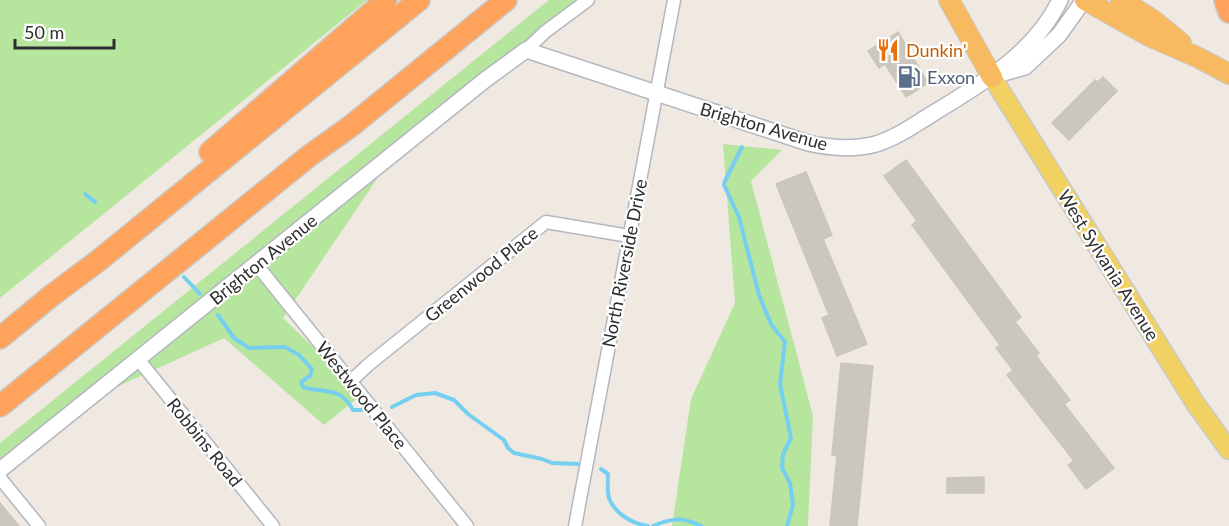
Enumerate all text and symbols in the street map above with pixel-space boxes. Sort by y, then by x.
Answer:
scale bar [15,12,114,50]
text: 50 m [24,21,64,43]
restaurant icon: Dunkin' [875,37,901,63]
place label: Dunkin' [906,39,967,61]
fuel station icon: Exxon [896,64,922,90]
place label: Exxon [927,66,975,88]
street label: Brighton Avenue [698,97,830,155]
street label: North Riverside Drive [597,177,651,349]
street label: West Sylvania Avenue [1054,185,1164,345]
street label: Brighton Avenue [205,209,321,309]
street label: Greenwood Place [420,222,542,326]
street label: Westwood Place [312,337,412,453]
street label: Robbins Road [163,393,247,491]

